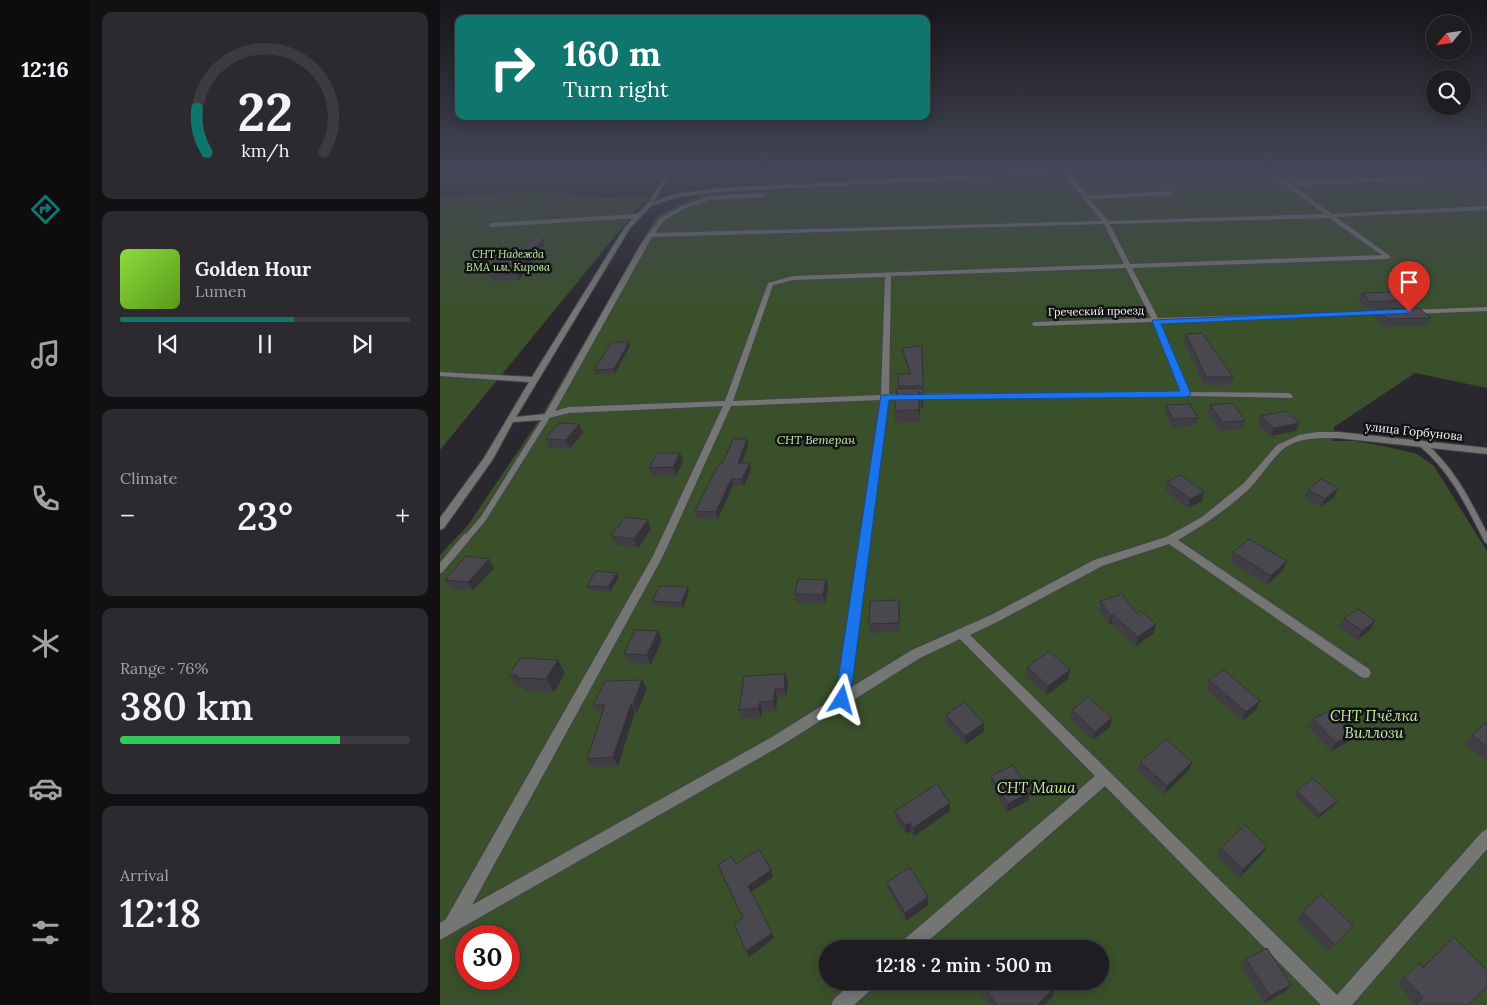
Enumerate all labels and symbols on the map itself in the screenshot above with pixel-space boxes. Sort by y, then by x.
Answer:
north arrow [1426,15,1471,60]
park label: СНТ Надежда ВМА им. Кирова [466,247,551,274]
pin [1388,261,1430,312]
street label: Греческий проезд [1048,303,1145,319]
street label: улица Горбунова [1364,418,1464,444]
park label: СНТ Ветеран [777,432,856,447]
position arrow [815,673,867,725]
park label: СНТ Пчёлка Виллози [1330,706,1419,742]
park label: СНТ Маша [997,778,1076,797]
speed limit sign: 30 [455,925,520,990]

